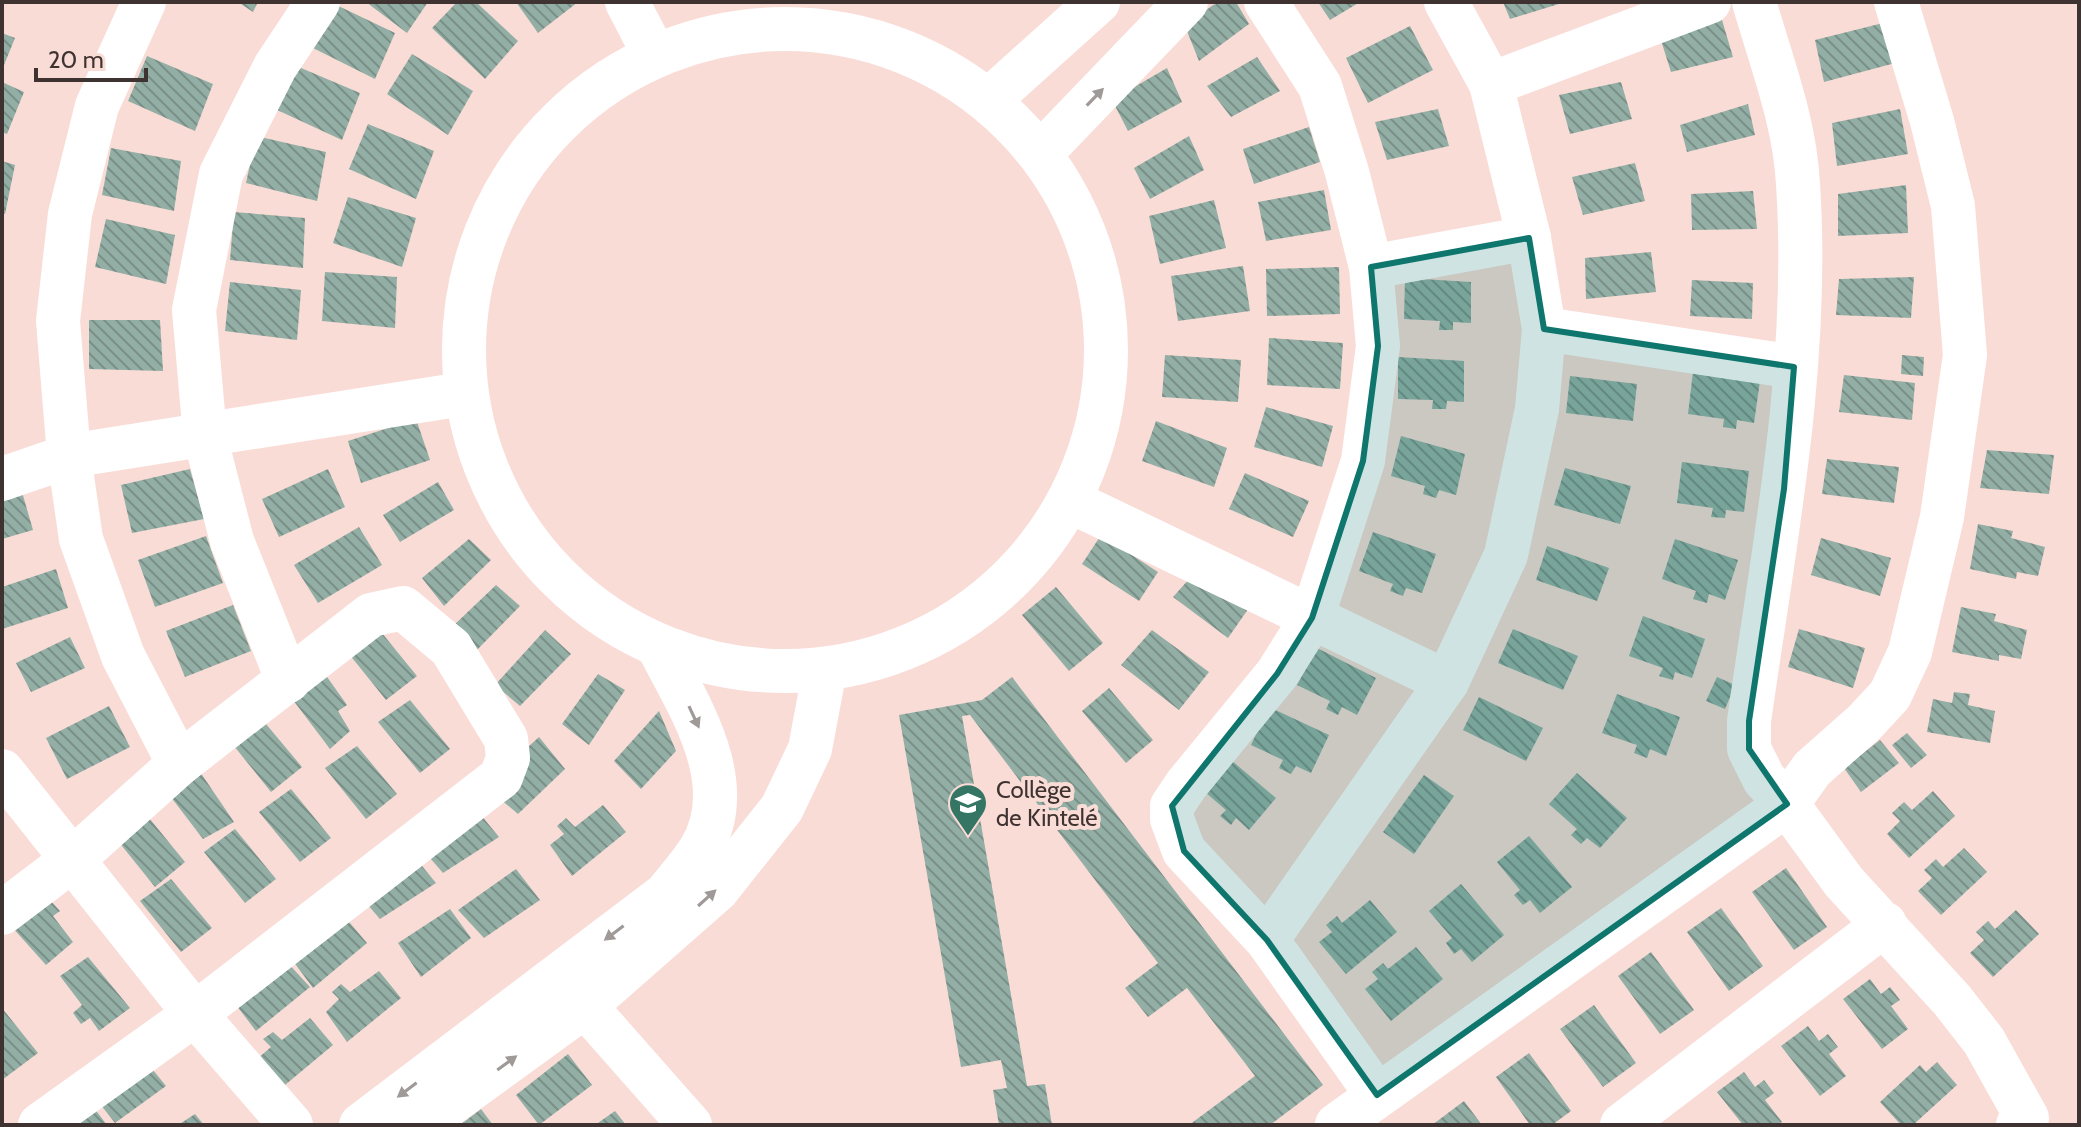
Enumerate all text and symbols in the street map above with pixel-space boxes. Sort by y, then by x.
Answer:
scale bar [36,32,146,82]
text: 20 m [48,45,104,74]
one-way arrow [1085,88,1104,107]
one-way arrow [687,705,701,729]
place label: Collège de Kintelé [996,775,1098,832]
school or university icon: Collège de Kintelé [947,782,989,837]
one-way arrow [697,890,717,907]
one-way arrow [604,925,625,941]
one-way arrow [496,1055,517,1071]
one-way arrow [397,1082,417,1098]

